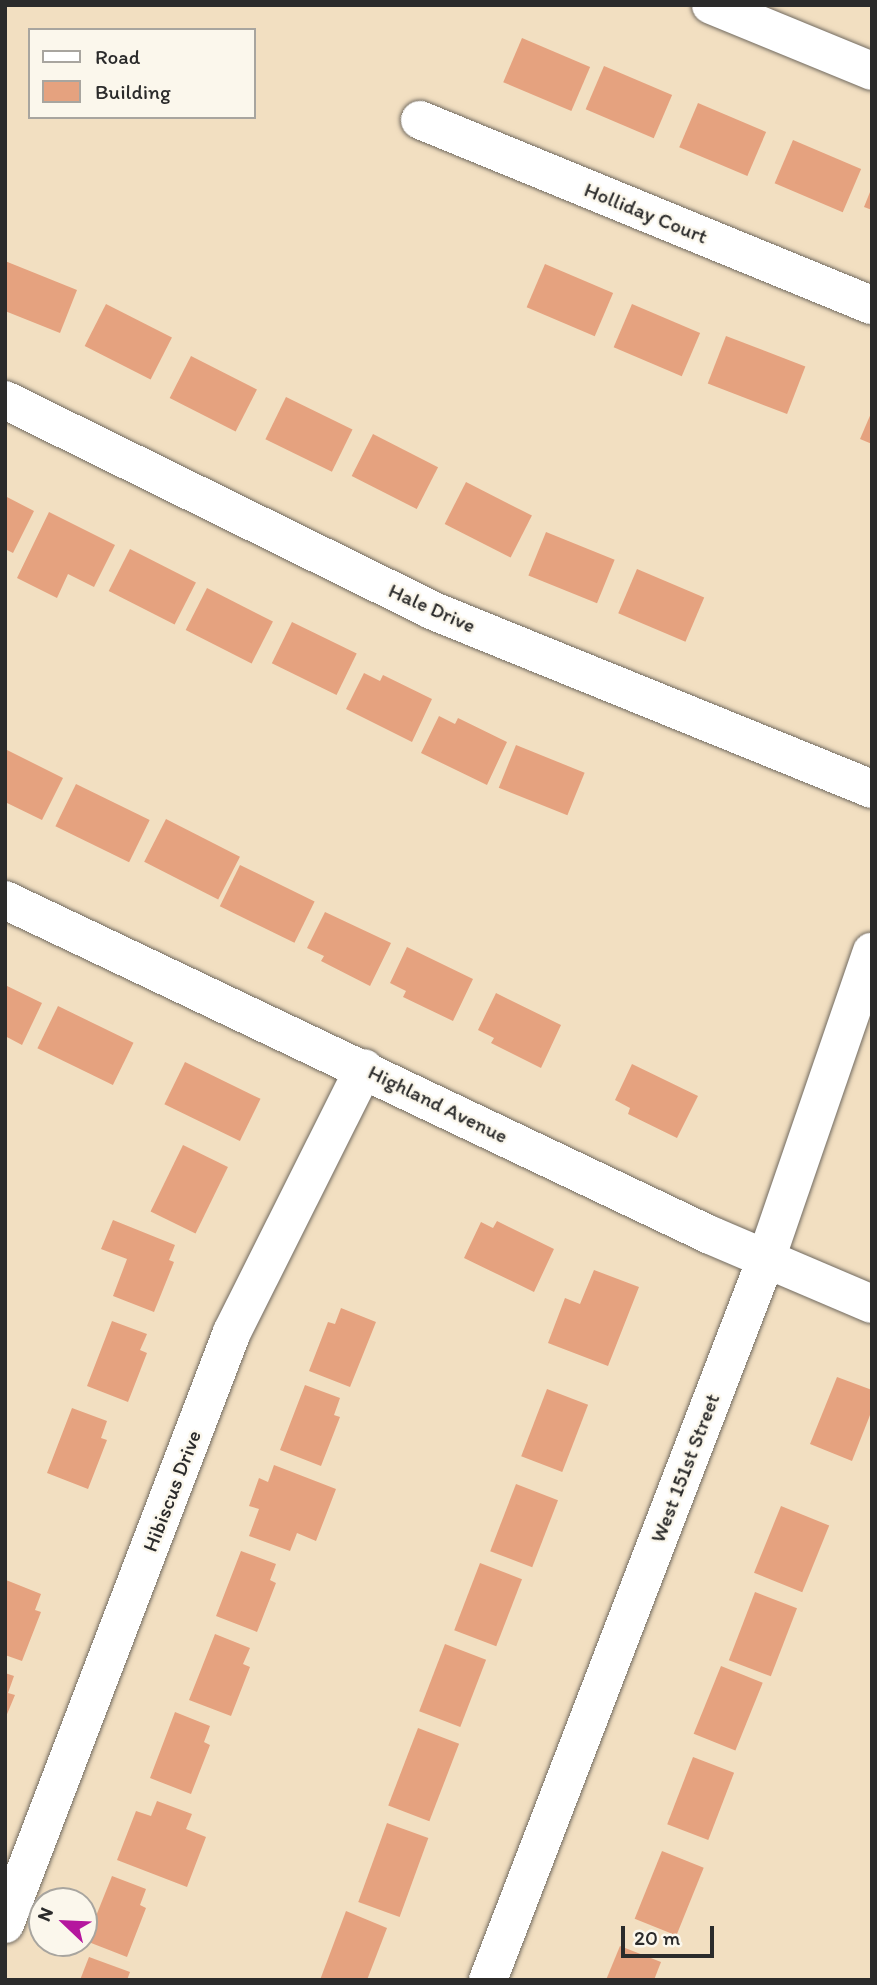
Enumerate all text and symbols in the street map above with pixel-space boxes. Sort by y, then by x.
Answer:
legend [28,28,256,119]
text: Road [95,44,140,69]
text: Building [95,79,171,104]
street label: Holliday Court [580,177,712,249]
street label: Hale Drive [384,577,480,639]
street label: Highland Avenue [365,1060,511,1148]
street label: West 151st Street [645,1390,725,1546]
street label: Hibiscus Drive [137,1427,207,1555]
north arrow [28,1887,98,1957]
text: N [32,1904,58,1925]
scale bar [625,1912,718,1956]
text: 20 m [634,1925,680,1950]

